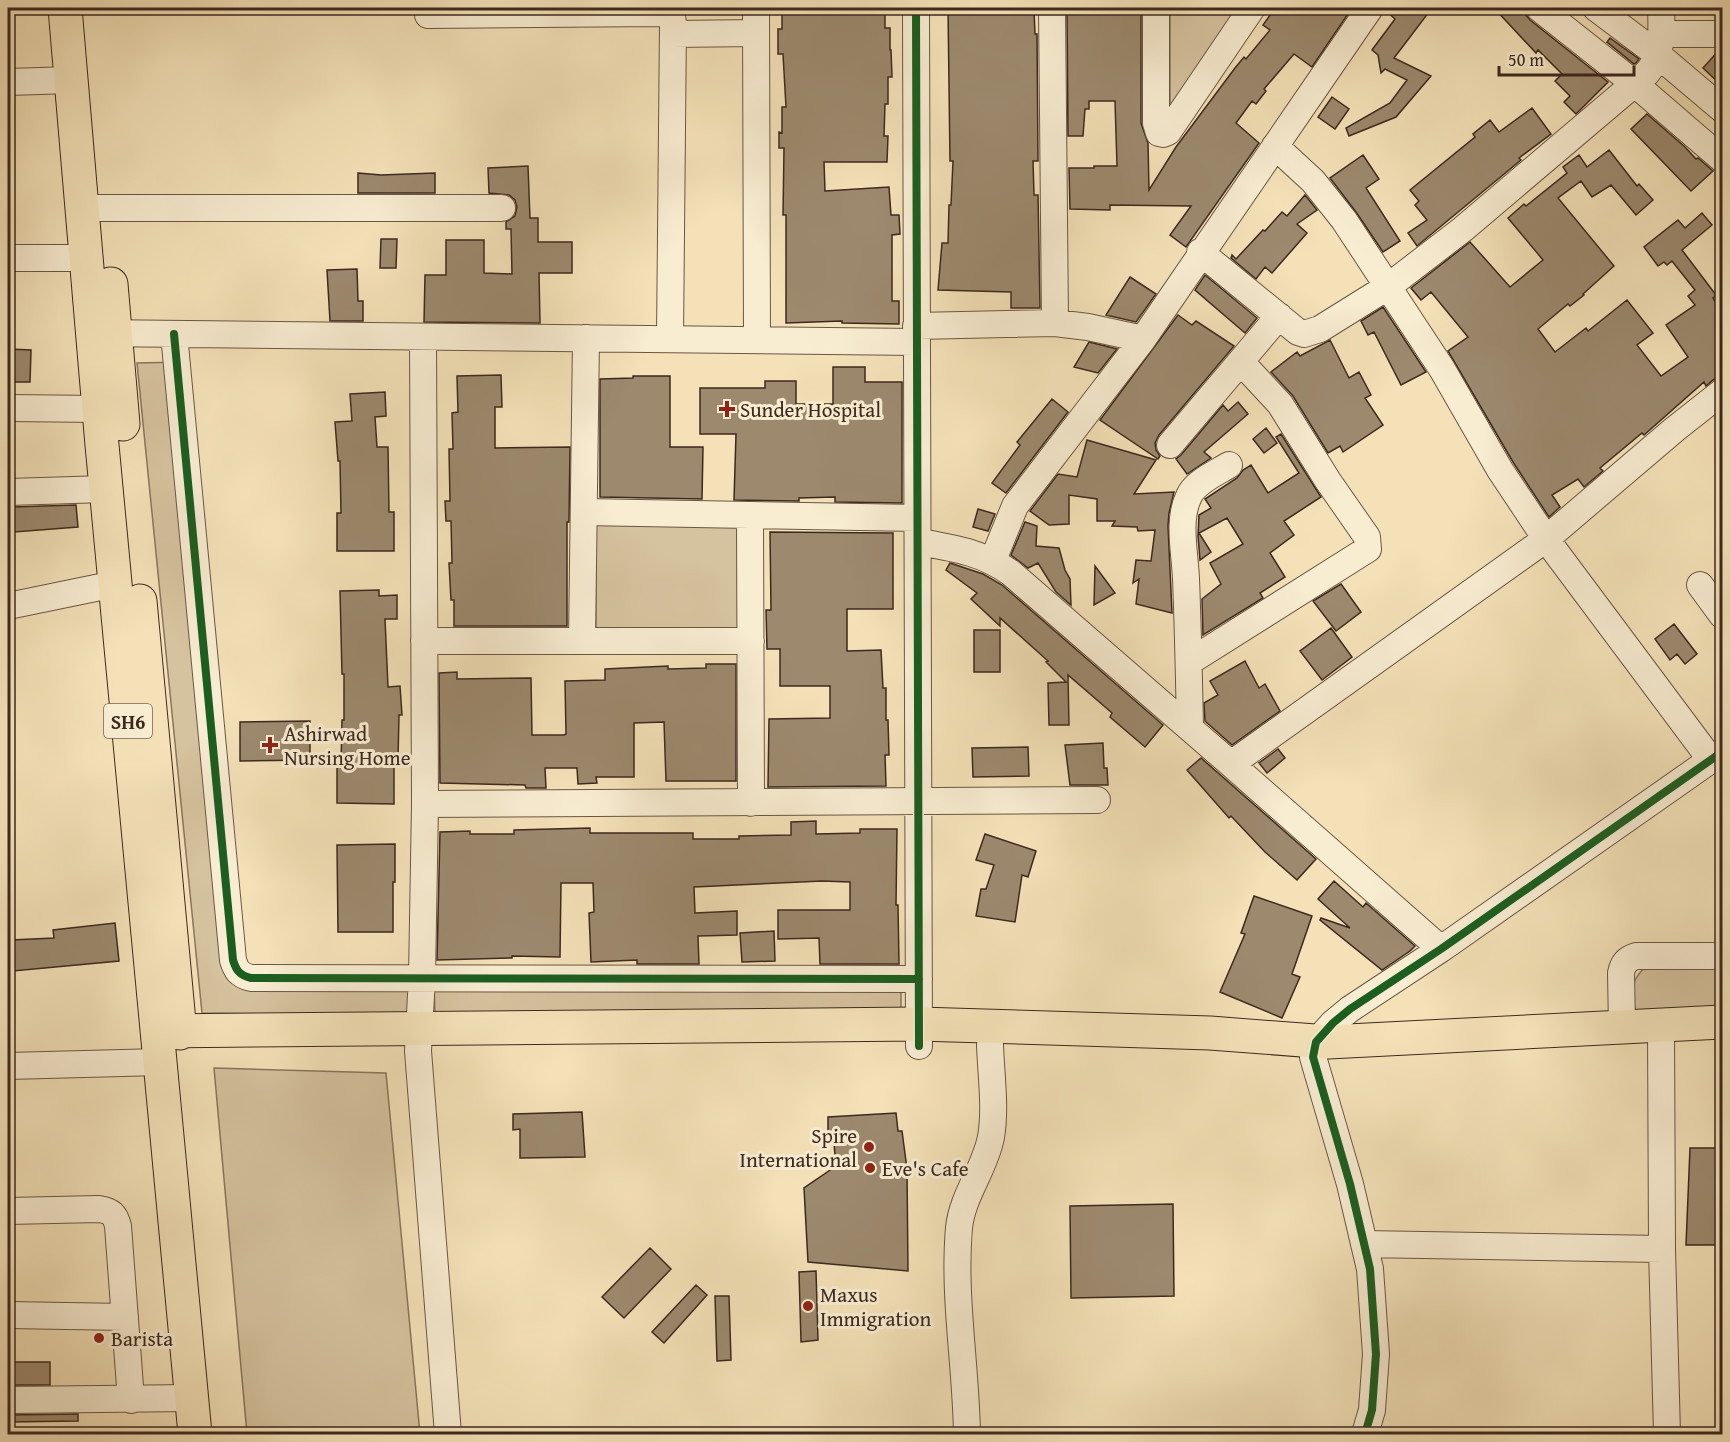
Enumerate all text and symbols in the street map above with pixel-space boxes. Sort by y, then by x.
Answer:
scale bar [1499,39,1634,77]
text: 50 m [1508,46,1544,73]
place label: Sunder Hospital [740,394,881,425]
marker: Sunder Hospital [718,400,736,418]
road number: SH6 [104,704,152,738]
place label: Ashirwad Nursing Home [284,718,411,773]
marker: Ashirwad Nursing Home [261,736,279,754]
place label: Spire International [739,1120,857,1175]
marker: Spire International [862,1140,876,1154]
place label: Eve's Cafe [882,1153,969,1184]
marker: Eve's Cafe [863,1161,877,1175]
place label: Maxus Immigration [820,1279,932,1334]
marker: Maxus Immigration [801,1299,815,1313]
place label: Barista [111,1323,173,1354]
marker: Barista [92,1331,106,1345]

